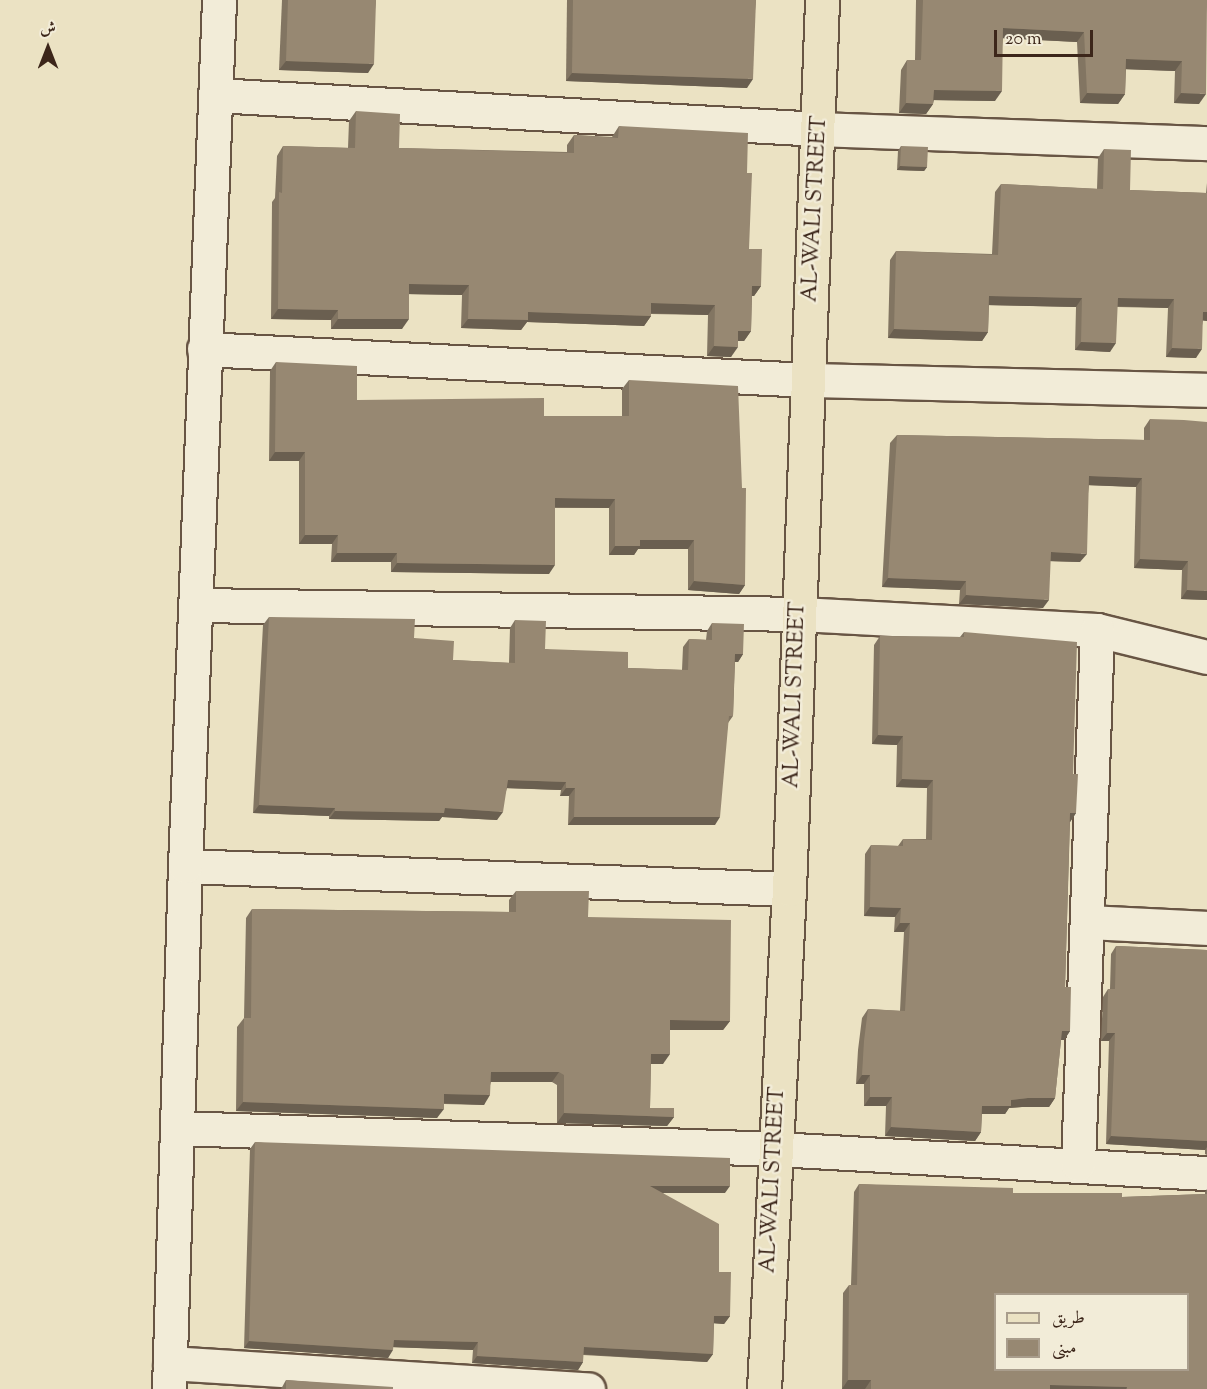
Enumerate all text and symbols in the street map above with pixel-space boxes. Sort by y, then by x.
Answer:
north arrow [18,18,78,78]
text: ش [40,18,56,41]
scale bar [997,18,1096,56]
text: 20 m [1005,27,1042,53]
street label: AL-WALI STREET [798,115,834,303]
street label: AL-WALI STREET [780,601,812,789]
street label: AL-WALI STREET [756,1086,792,1274]
legend [994,1293,1189,1371]
text: طريق [1052,1306,1085,1332]
text: مبنى [1052,1336,1077,1362]

